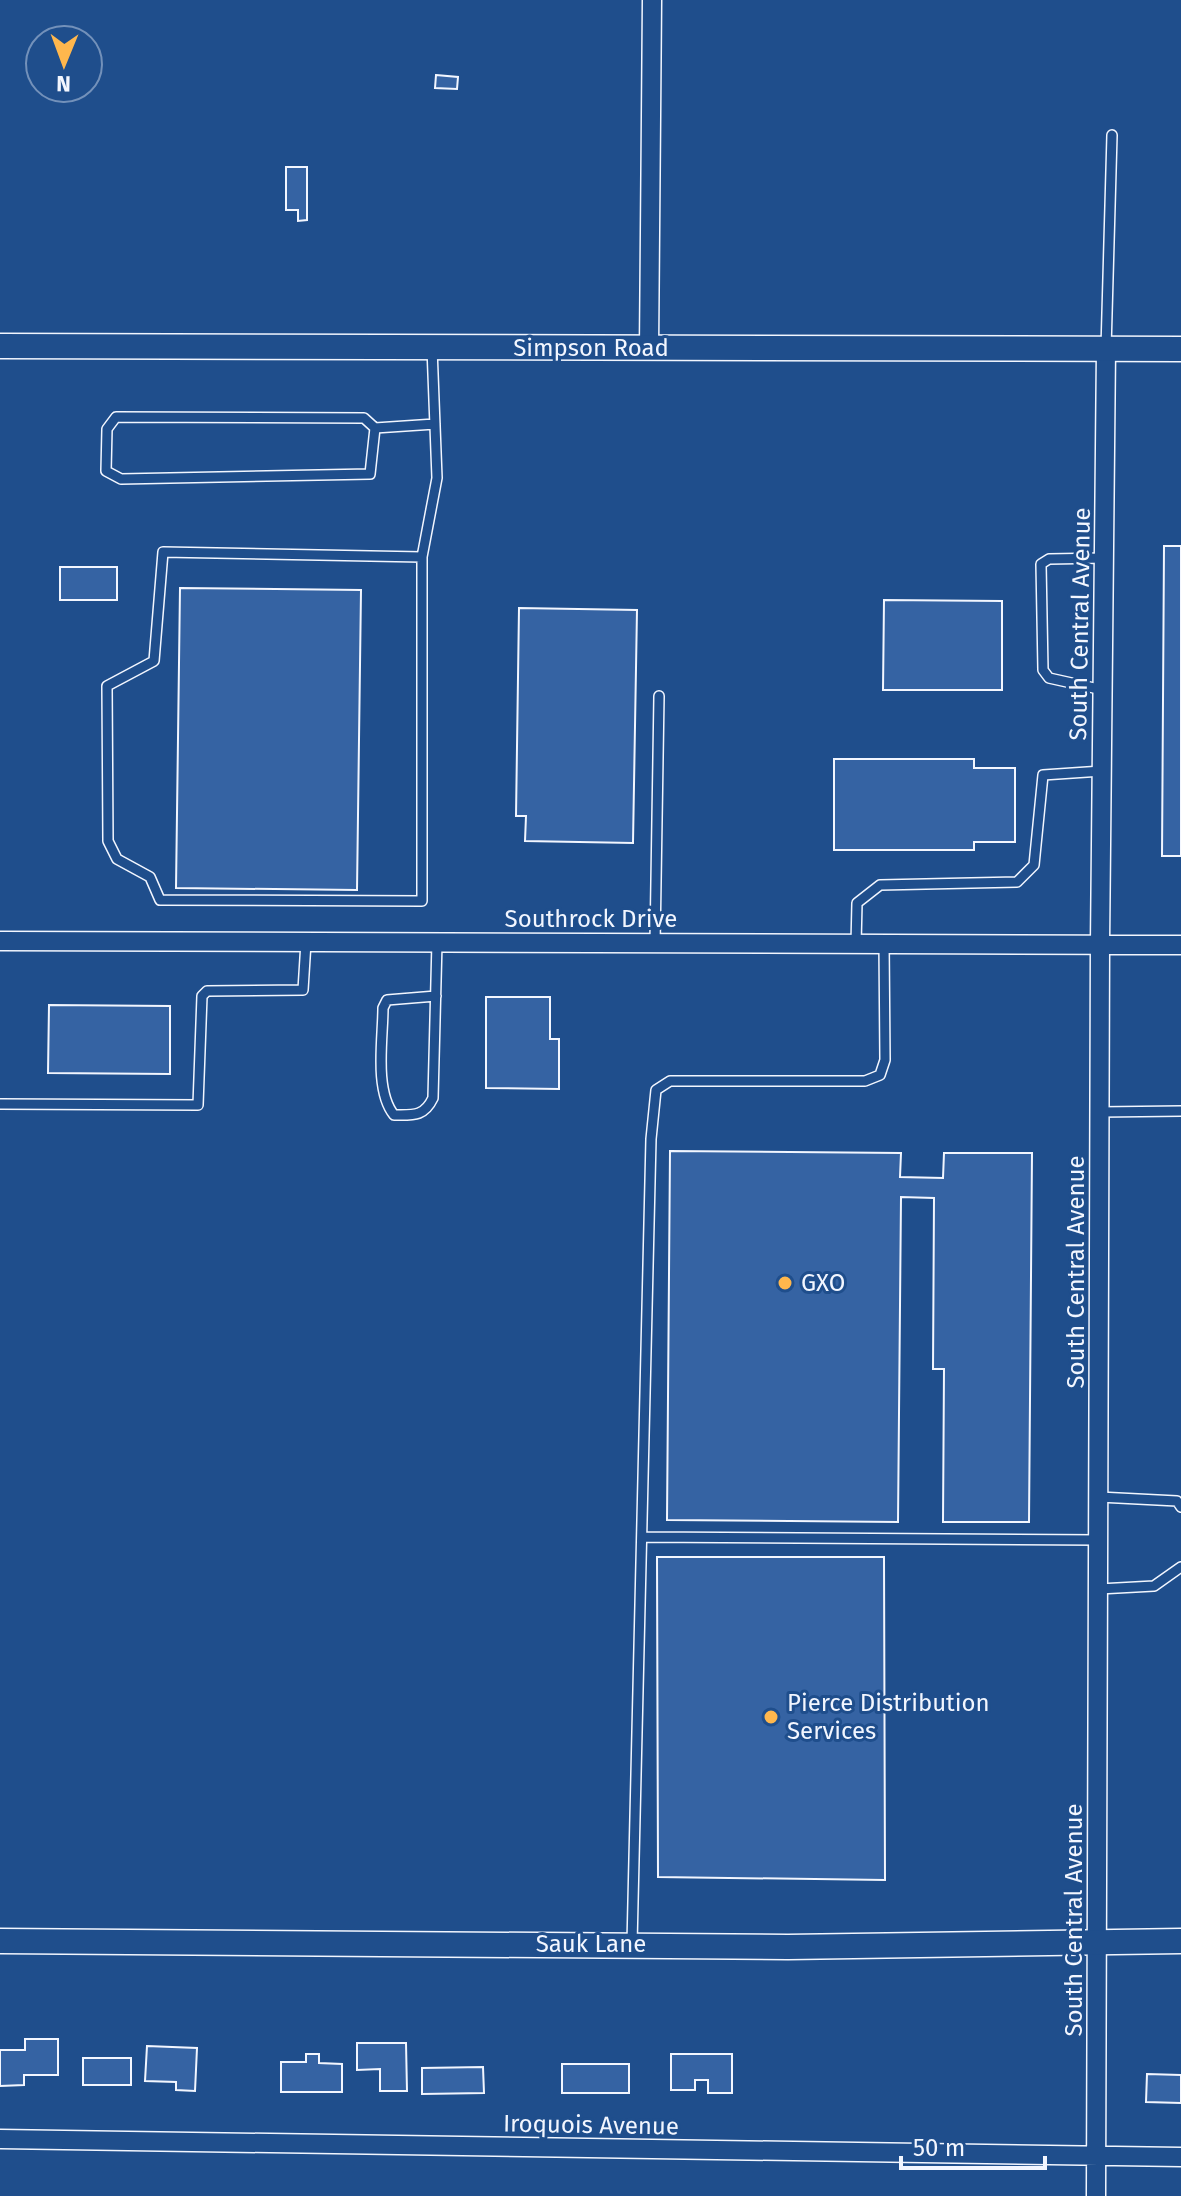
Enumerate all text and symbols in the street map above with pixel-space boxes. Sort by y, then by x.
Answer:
north arrow [24,24,104,104]
text: N [56,70,71,97]
street label: Simpson Road [513,334,669,362]
street label: South Central Avenue [1064,507,1096,741]
street label: Southrock Drive [505,905,677,933]
street label: South Central Avenue [1062,1155,1090,1389]
place label: GXO [801,1269,845,1297]
marker: GXO [776,1274,794,1292]
place label: Pierce Distribution Services [787,1689,990,1745]
marker: Pierce Distribution Services [762,1708,780,1726]
street label: South Central Avenue [1060,1803,1088,2037]
street label: Sauk Lane [536,1930,646,1958]
street label: Iroquois Avenue [503,2109,679,2141]
scale bar [901,2120,1045,2170]
text: 50 m [913,2134,965,2162]

